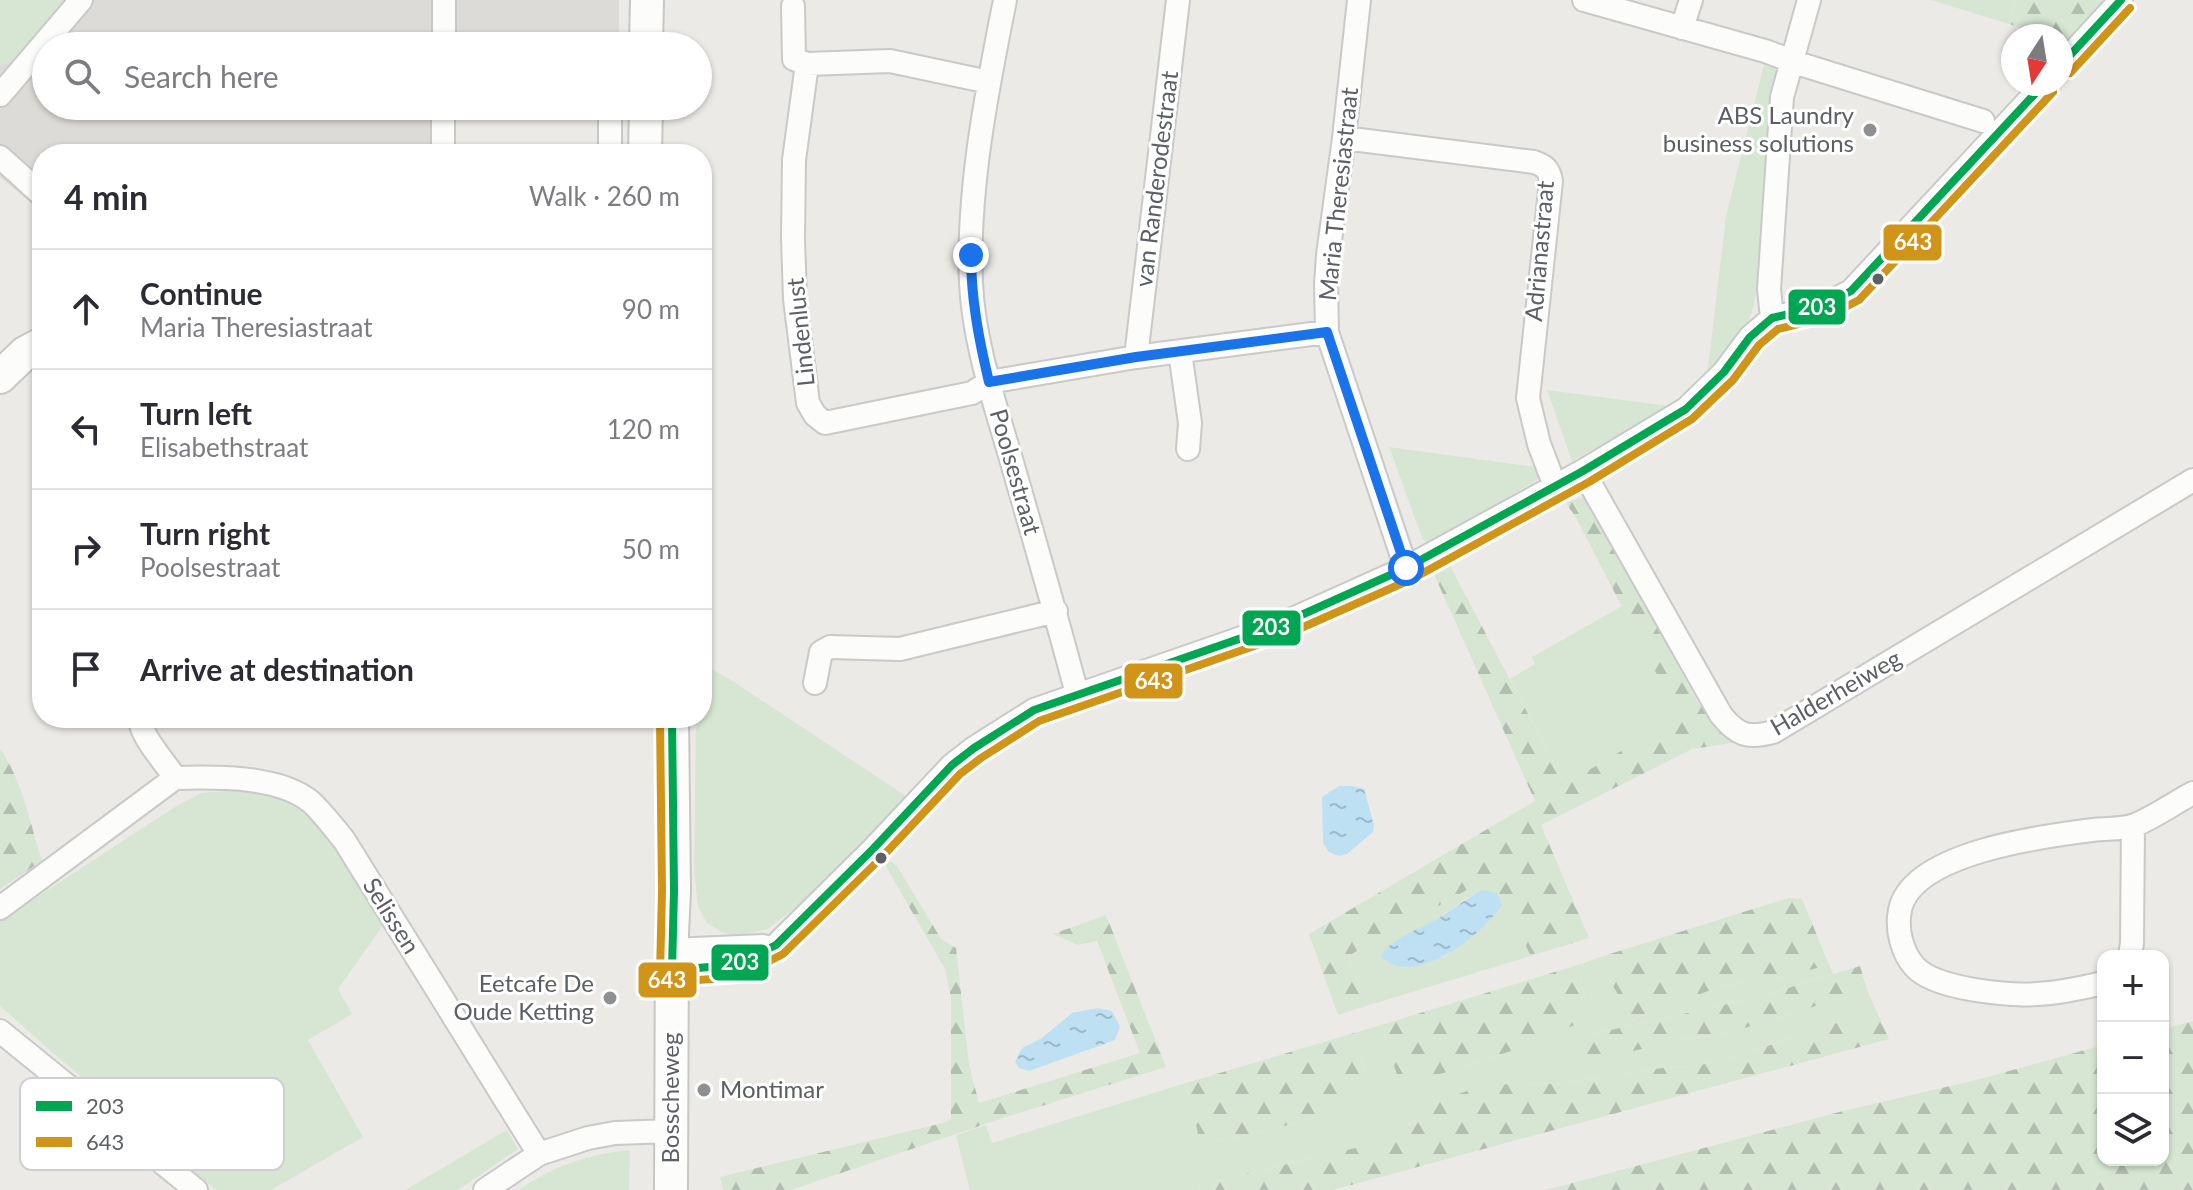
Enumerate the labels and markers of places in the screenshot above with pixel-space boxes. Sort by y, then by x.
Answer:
place label: ABS Laundry business solutions [1663,100,1855,157]
marker: ABS Laundry business solutions [1861,121,1879,139]
unlabelled marker [1870,271,1886,287]
unlabelled marker [873,850,889,866]
place label: Eetcafe De Oude Ketting [454,968,594,1025]
marker: Eetcafe De Oude Ketting [601,989,619,1007]
place label: Montimar [720,1074,824,1103]
marker: Montimar [695,1081,713,1099]

